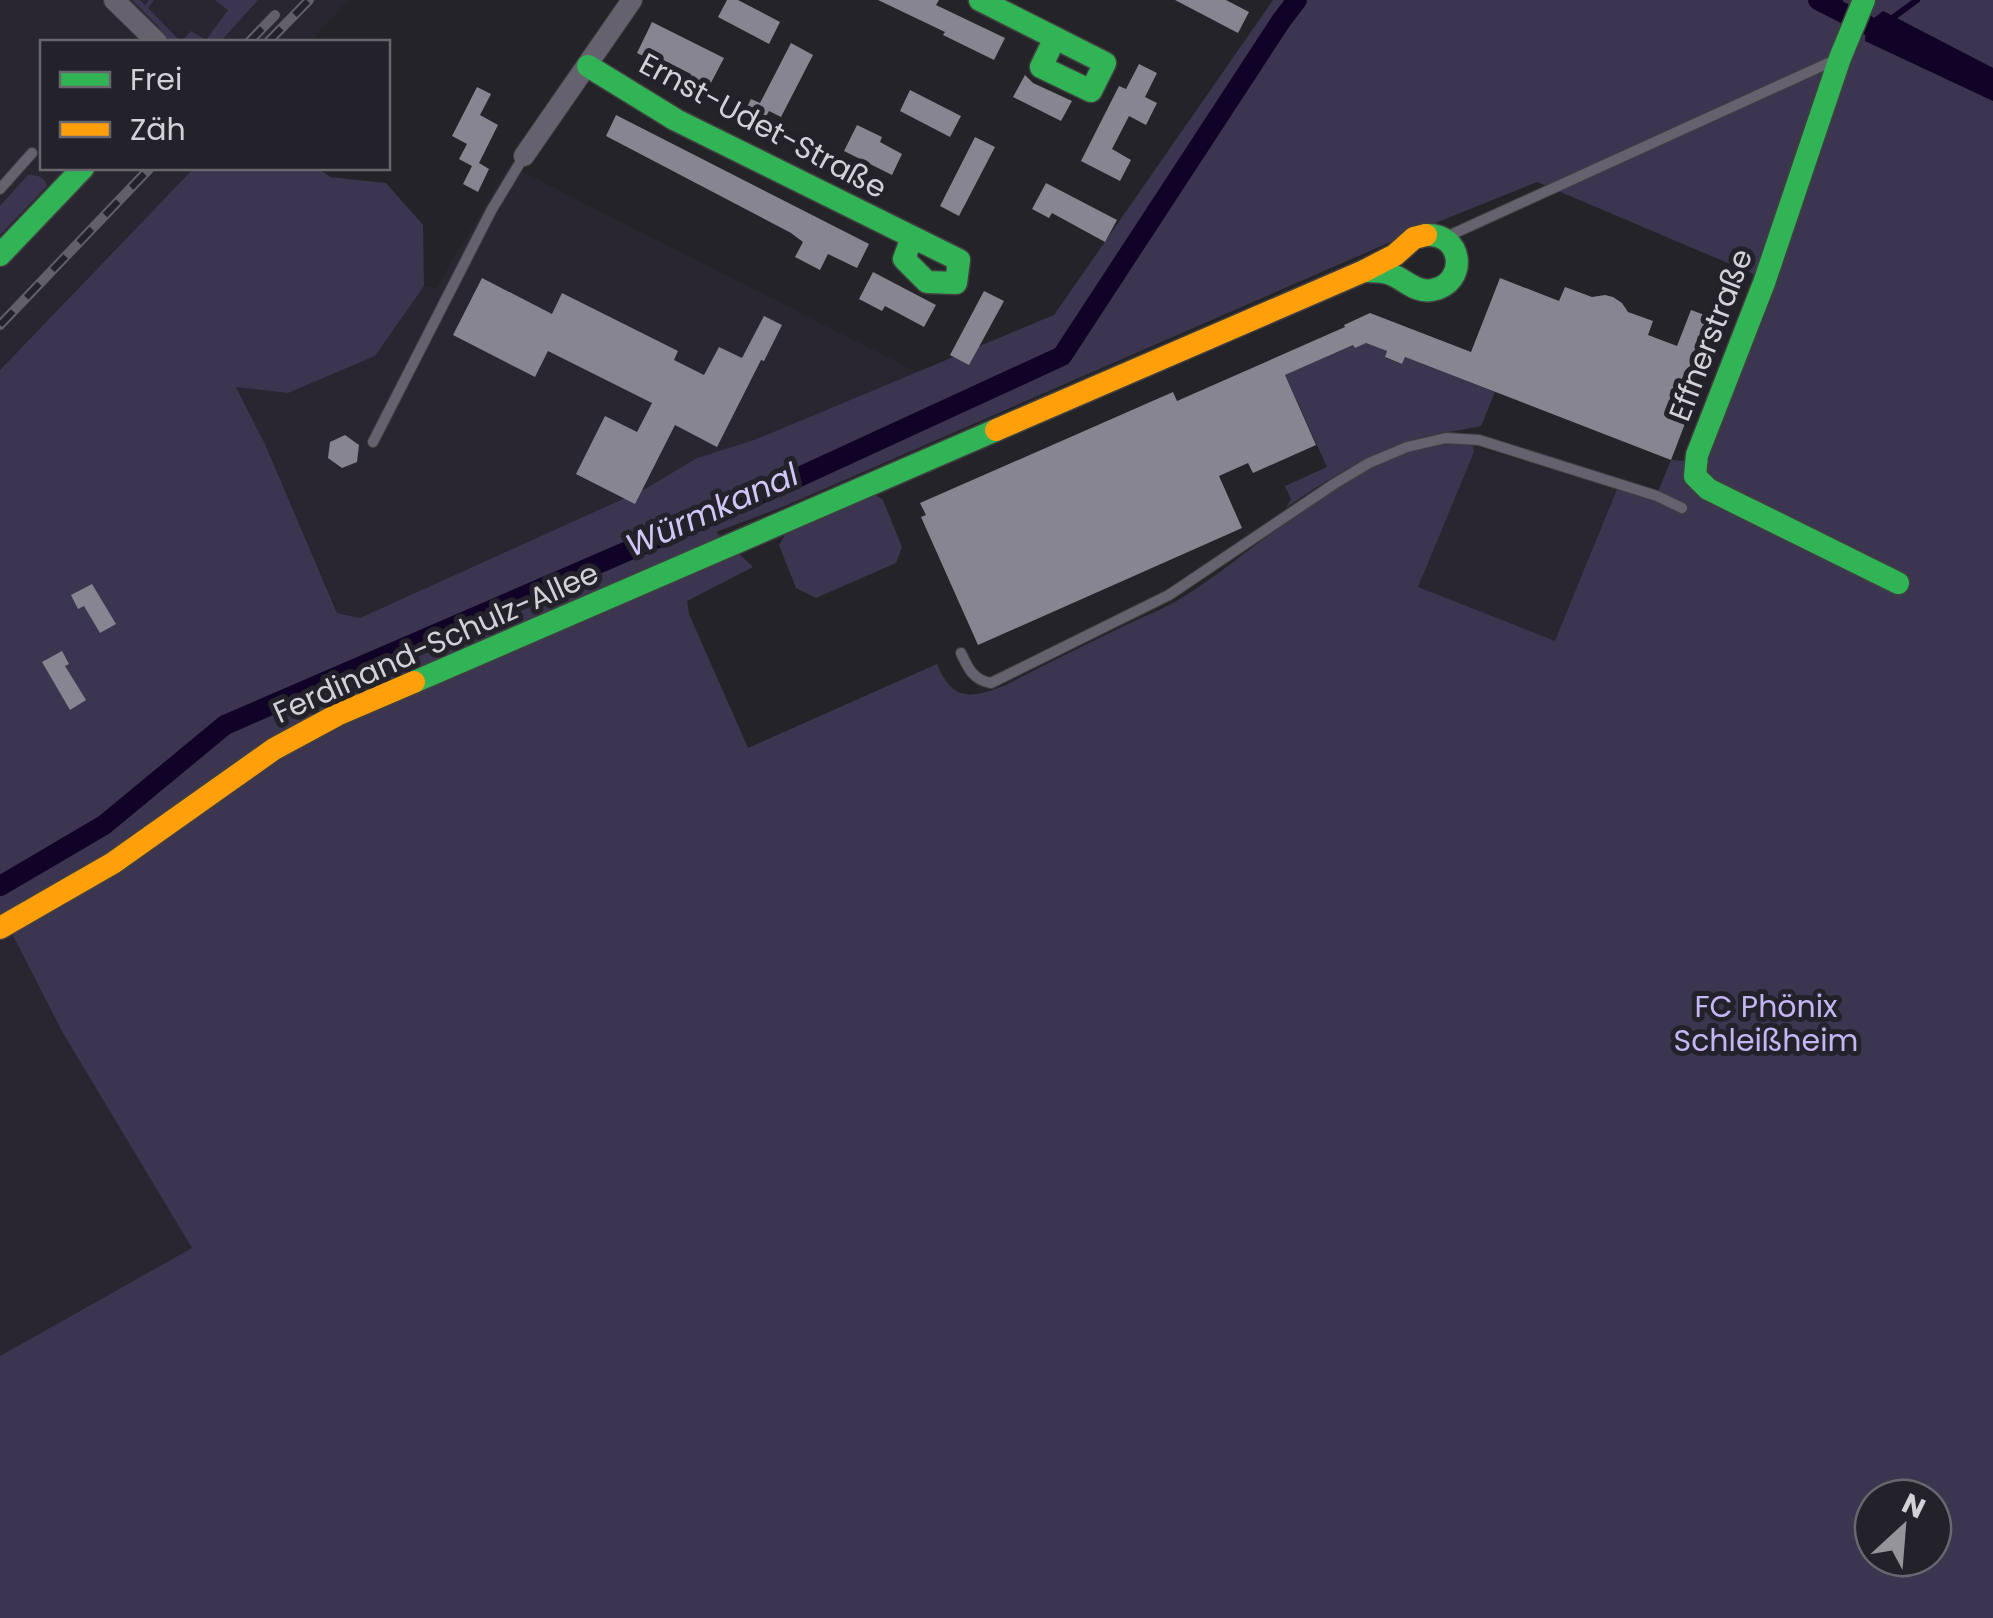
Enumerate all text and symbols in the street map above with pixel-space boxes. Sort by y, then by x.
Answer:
legend [40,40,390,170]
street label: Ernst-Udet-Straße [632,42,895,209]
text: Frei [130,58,182,101]
text: Zäh [130,108,186,151]
street label: Effnerstraße [1658,243,1763,427]
water label: Würmkanal [618,451,805,568]
street label: Ferdinand-Schulz-Allee [266,551,605,734]
park label: FC Phönix Schleißheim [1674,985,1858,1062]
north arrow [1853,1478,1953,1578]
text: N [1896,1484,1932,1528]

